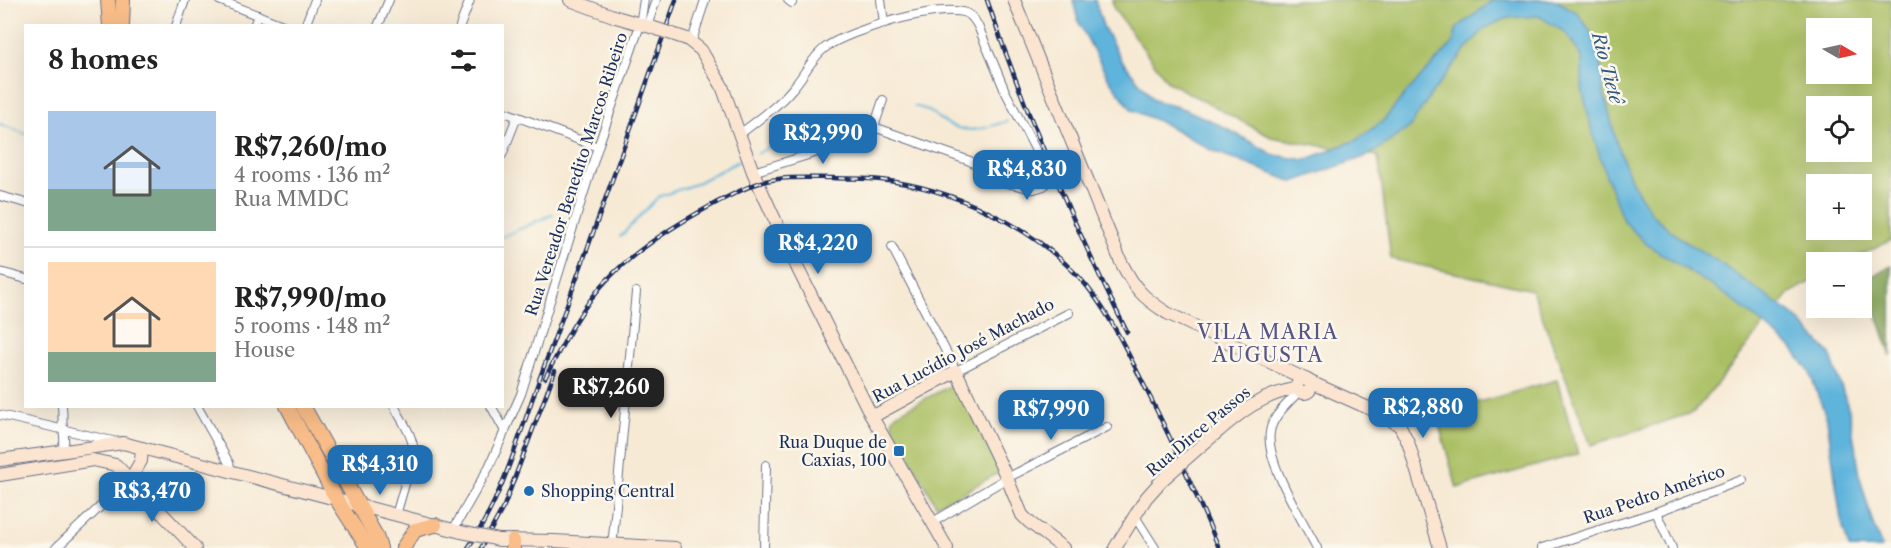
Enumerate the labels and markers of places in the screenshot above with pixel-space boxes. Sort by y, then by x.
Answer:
pin: R$2,990 [768,114,878,165]
pin: R$4,830 [972,150,1082,201]
pin: R$4,220 [763,224,873,275]
pin: R$7,260 [556,368,666,419]
pin: R$2,880 [1368,388,1478,439]
pin: R$7,990 [996,390,1106,441]
place label: Rua Duque de Caxias, 100 [779,432,887,470]
marker: Rua Duque de Caxias, 100 [892,444,906,458]
pin: R$4,310 [325,445,435,496]
pin: R$3,470 [97,472,207,523]
place label: Shopping Central [541,481,675,501]
marker: Shopping Central [522,484,536,498]

